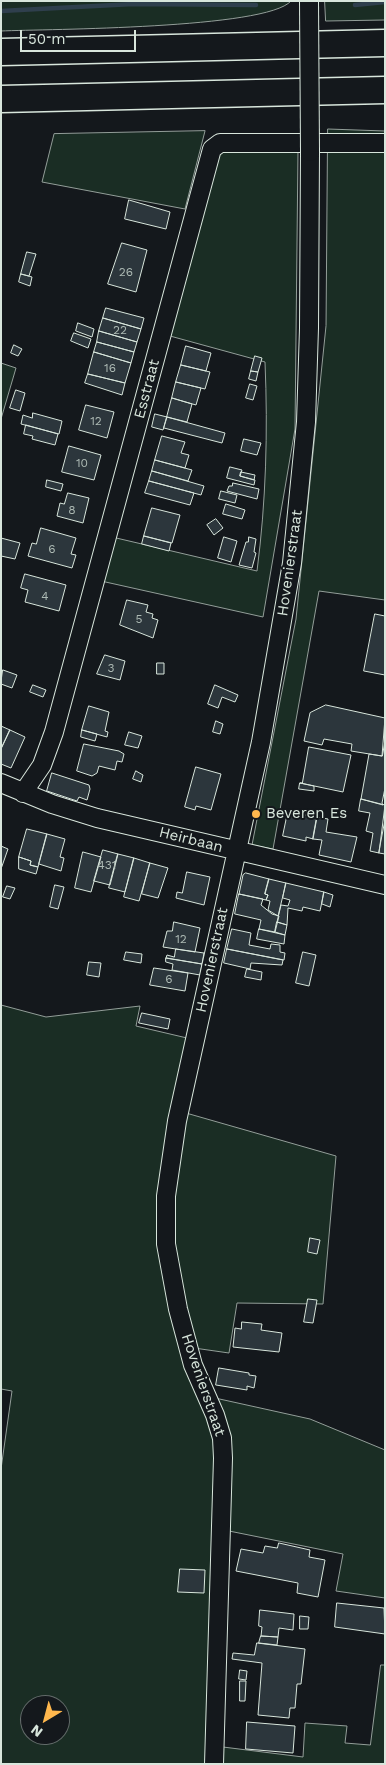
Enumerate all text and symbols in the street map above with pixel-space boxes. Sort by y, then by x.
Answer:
scale bar [22,20,139,52]
text: 50 m [28,30,65,48]
house number: 26 [119,265,133,279]
house number: 22 [113,323,127,337]
street label: Esstraat [130,357,164,421]
house number: 16 [104,361,116,375]
house number: 12 [90,414,102,428]
house number: 10 [76,456,88,470]
house number: 8 [68,503,76,517]
street label: Hovenierstraat [274,509,306,617]
house number: 6 [48,542,56,556]
house number: 4 [41,589,49,603]
house number: 5 [136,612,142,626]
house number: 3 [108,661,114,675]
place label: Beveren Es [266,805,347,823]
marker: Beveren Es [250,808,262,820]
street label: Heirbaan [157,823,225,857]
house number: 431 [97,858,117,872]
street label: Hovenierstraat [192,906,232,1014]
house number: 12 [175,932,187,946]
house number: 6 [165,972,173,986]
street label: Hovenierstraat [177,1331,229,1439]
north arrow [20,1695,70,1745]
text: N [28,1722,46,1741]

